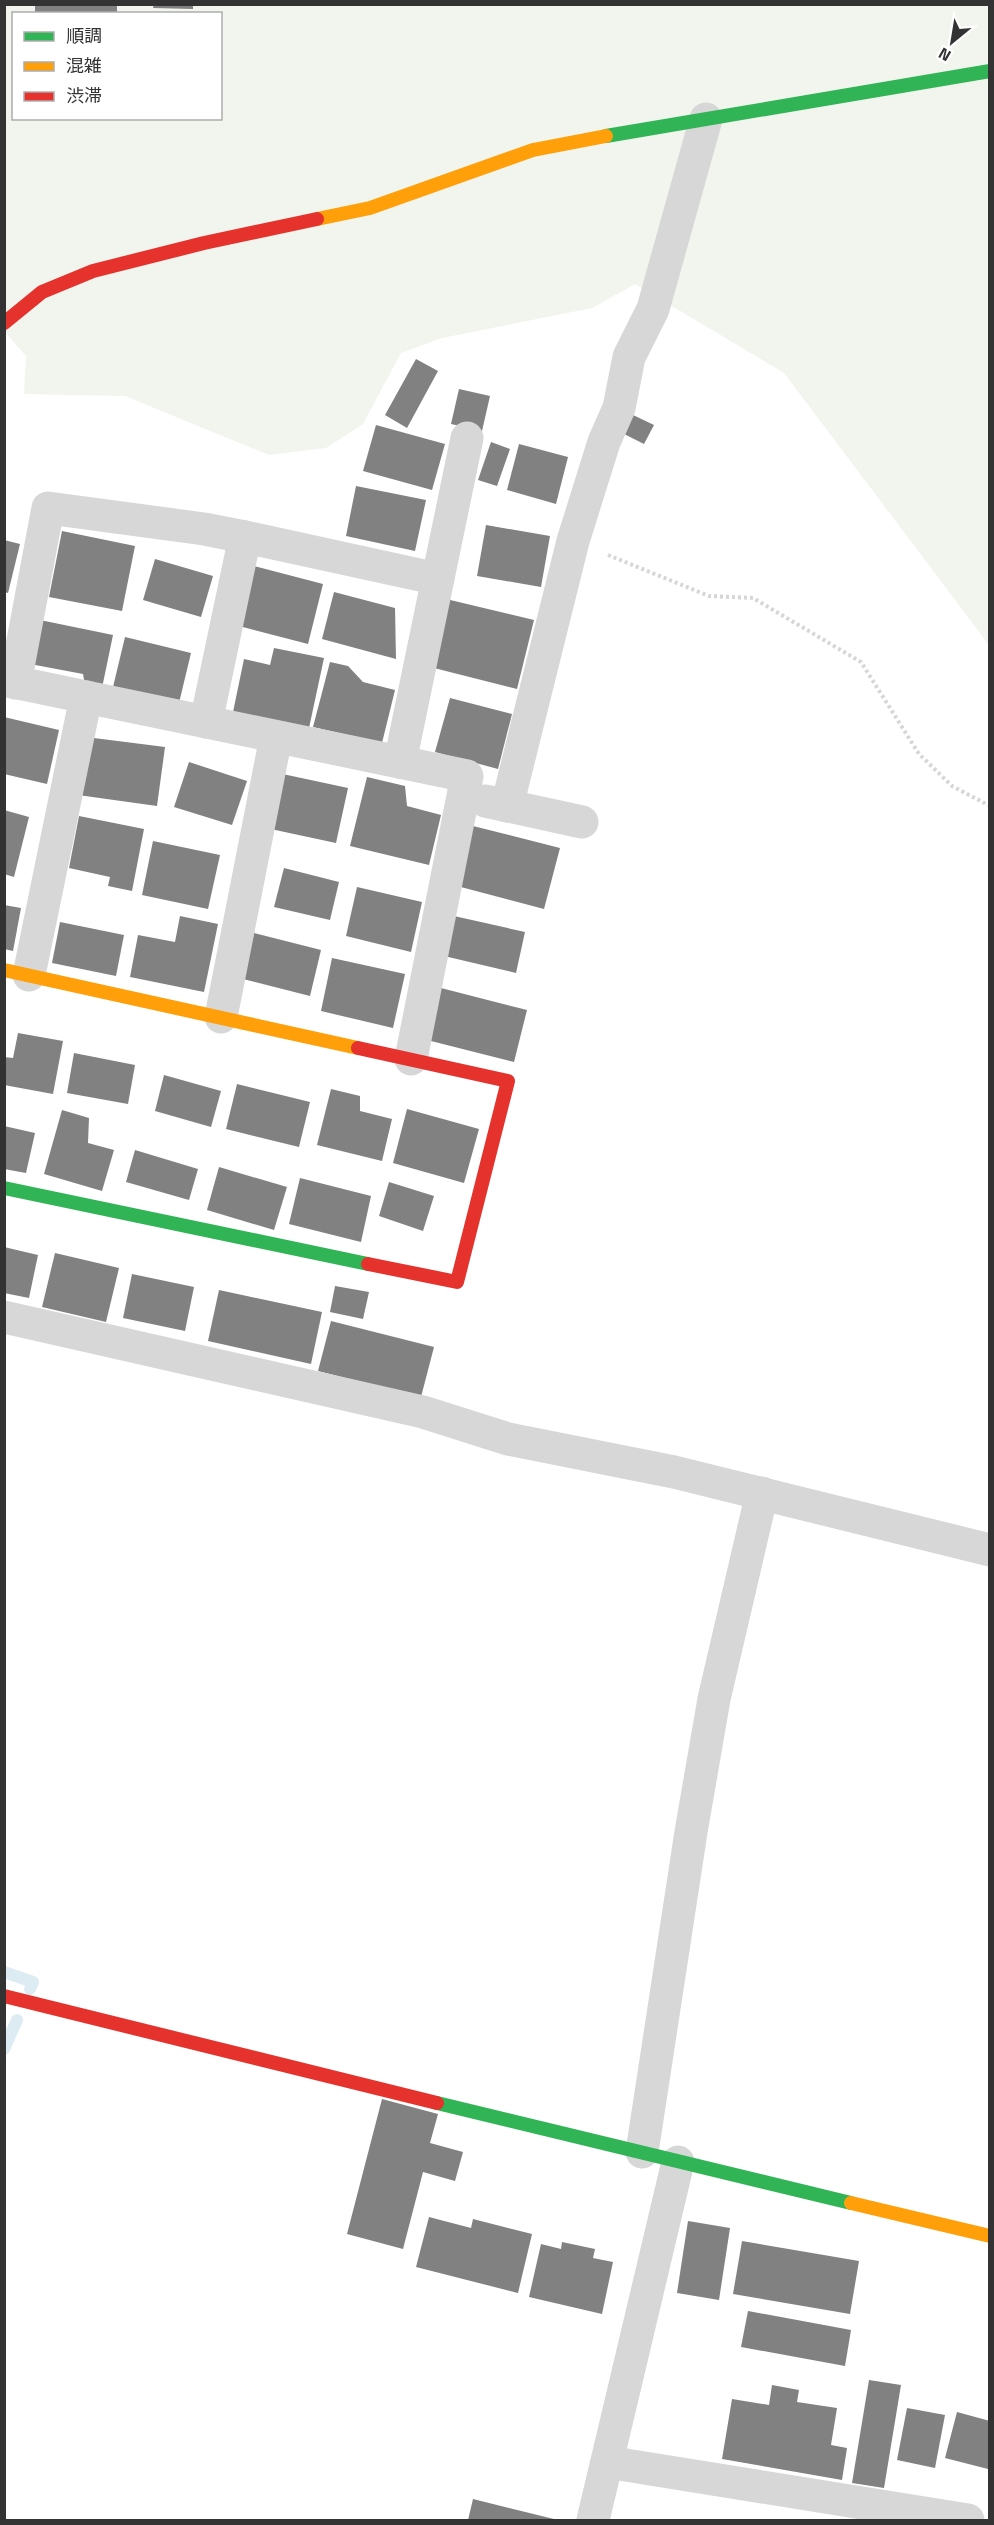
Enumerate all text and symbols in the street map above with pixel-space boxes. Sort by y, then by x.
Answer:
legend [12,12,222,120]
north arrow [922,12,982,72]
text: 順調 [66,22,102,49]
text: N [934,42,955,68]
text: 混雑 [66,52,102,79]
text: 渋滞 [66,82,102,109]

